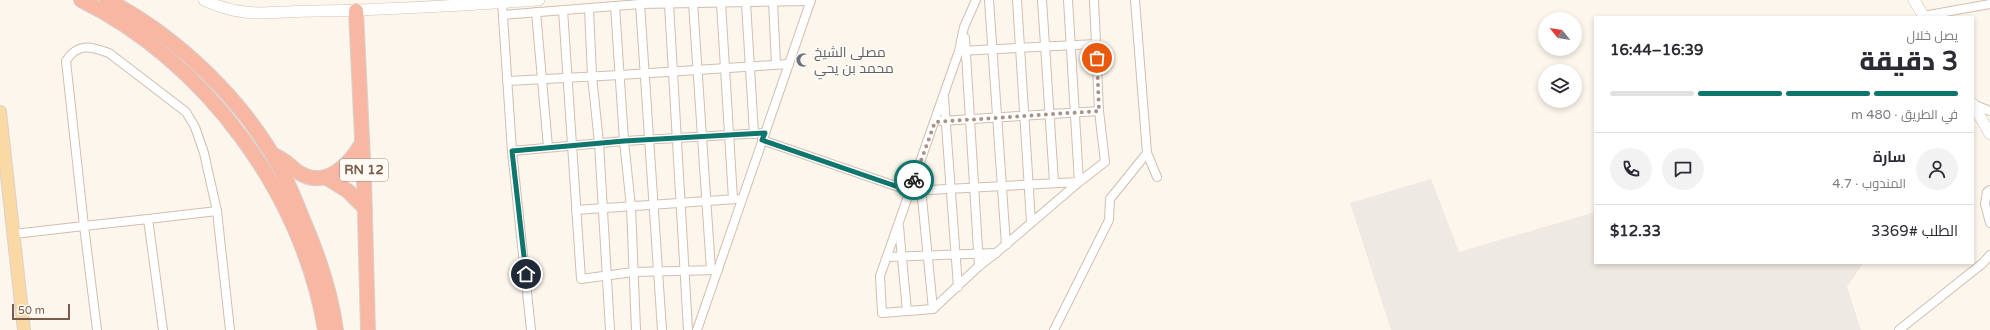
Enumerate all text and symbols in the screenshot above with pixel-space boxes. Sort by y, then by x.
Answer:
north arrow [1538,12,1582,56]
map controls [1538,12,1582,108]
text: يصل خلال [1906,28,1958,44]
pin [1080,41,1114,75]
text: 16:39–16:44 [1610,41,1703,59]
place label: مصلى الشيخ محمد بن يحي [814,44,894,80]
text: 3 دقيقة [1859,46,1958,77]
icon: bag [1086,47,1108,69]
mosque icon: مصلى الشيخ محمد بن يحي [795,52,811,68]
button: layers [1538,64,1582,108]
text: في الطريق · 480 m [1851,107,1958,123]
button: phone [1610,148,1652,190]
button: chat [1662,148,1704,190]
text: سارة [1873,148,1906,166]
button: person [1916,148,1958,190]
road number: RN 12 [340,159,388,181]
courier [894,160,934,200]
icon: bike [903,169,925,191]
text: المندوب · 4.7 [1832,176,1906,192]
text: $12.33 [1610,222,1661,240]
text: الطلب #3369 [1871,222,1958,240]
pin [509,257,543,291]
icon: home [515,263,537,285]
scale bar [12,302,70,321]
text: 50 m [18,304,45,317]

